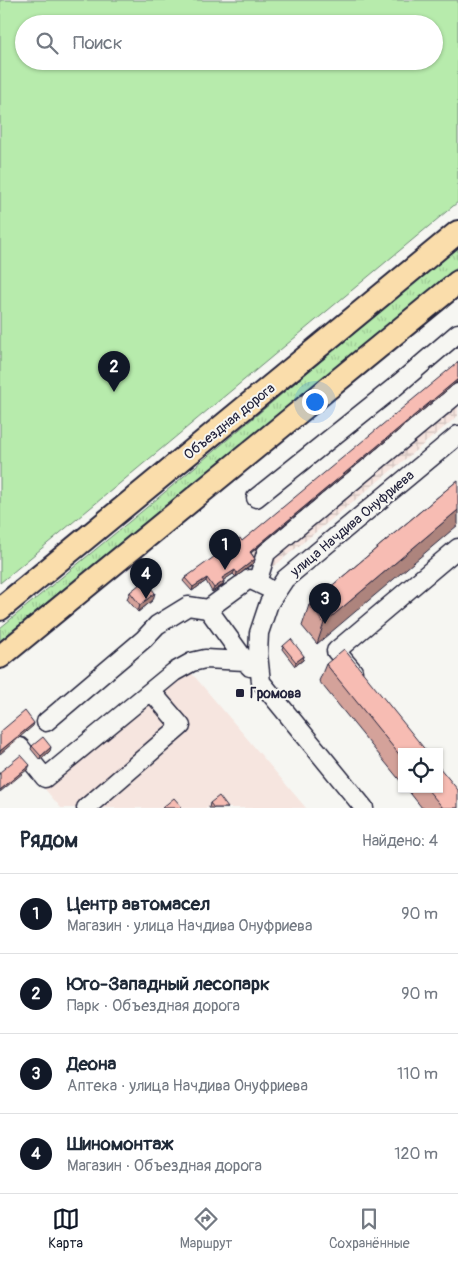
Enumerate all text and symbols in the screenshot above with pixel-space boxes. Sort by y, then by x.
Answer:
search box [15,15,443,70]
icon: search [33,29,61,57]
text: Поиск [73,31,123,55]
pin: 2 [98,351,130,392]
street label: Объездная дорога [180,380,278,463]
your location [302,389,328,415]
street label: улица Начдива Онуфриева [286,467,418,581]
pin: 1 [209,529,241,570]
pin: 4 [130,558,162,599]
pin: 3 [309,583,341,624]
place label: Громова [250,685,301,702]
marker: Громова [234,687,246,699]
map controls [398,748,443,793]
button: locate [398,748,443,793]
text: Рядом [20,827,78,854]
text: Найдено: 4 [362,831,438,851]
text: Центр автомасел [67,892,210,916]
text: 1 [33,904,39,924]
text: 90 m [401,904,438,924]
text: Магазин · улица Начдива Онуфриева [67,916,312,936]
text: Юго-Западный лесопарк [67,972,270,996]
text: 2 [32,984,40,1004]
text: 90 m [401,984,438,1004]
text: Парк · Объездная дорога [67,996,240,1016]
text: Деона [67,1052,116,1076]
text: 3 [32,1064,40,1084]
text: 110 m [397,1064,438,1084]
text: Аптека · улица Начдива Онуфриева [67,1076,308,1096]
text: Шиномонтаж [67,1132,173,1156]
text: 4 [31,1144,41,1164]
text: 120 m [394,1144,438,1164]
text: Магазин · Объездная дорога [67,1156,262,1176]
tab: Карта [48,1205,83,1252]
tab: Маршрут [180,1205,232,1252]
tab: Сохранённые [329,1205,410,1252]

